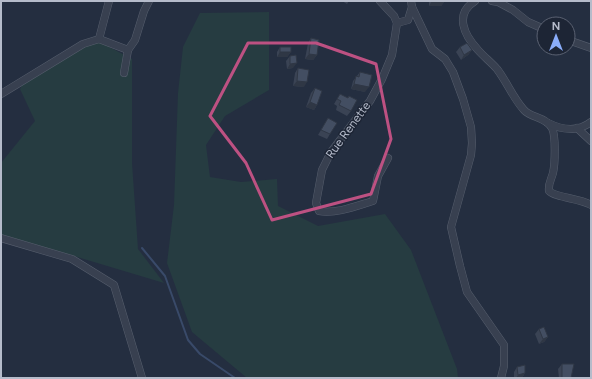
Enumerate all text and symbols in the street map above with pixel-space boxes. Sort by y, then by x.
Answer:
north arrow [536,16,576,56]
text: N [552,20,560,33]
street label: Rue Renette [323,99,374,161]

